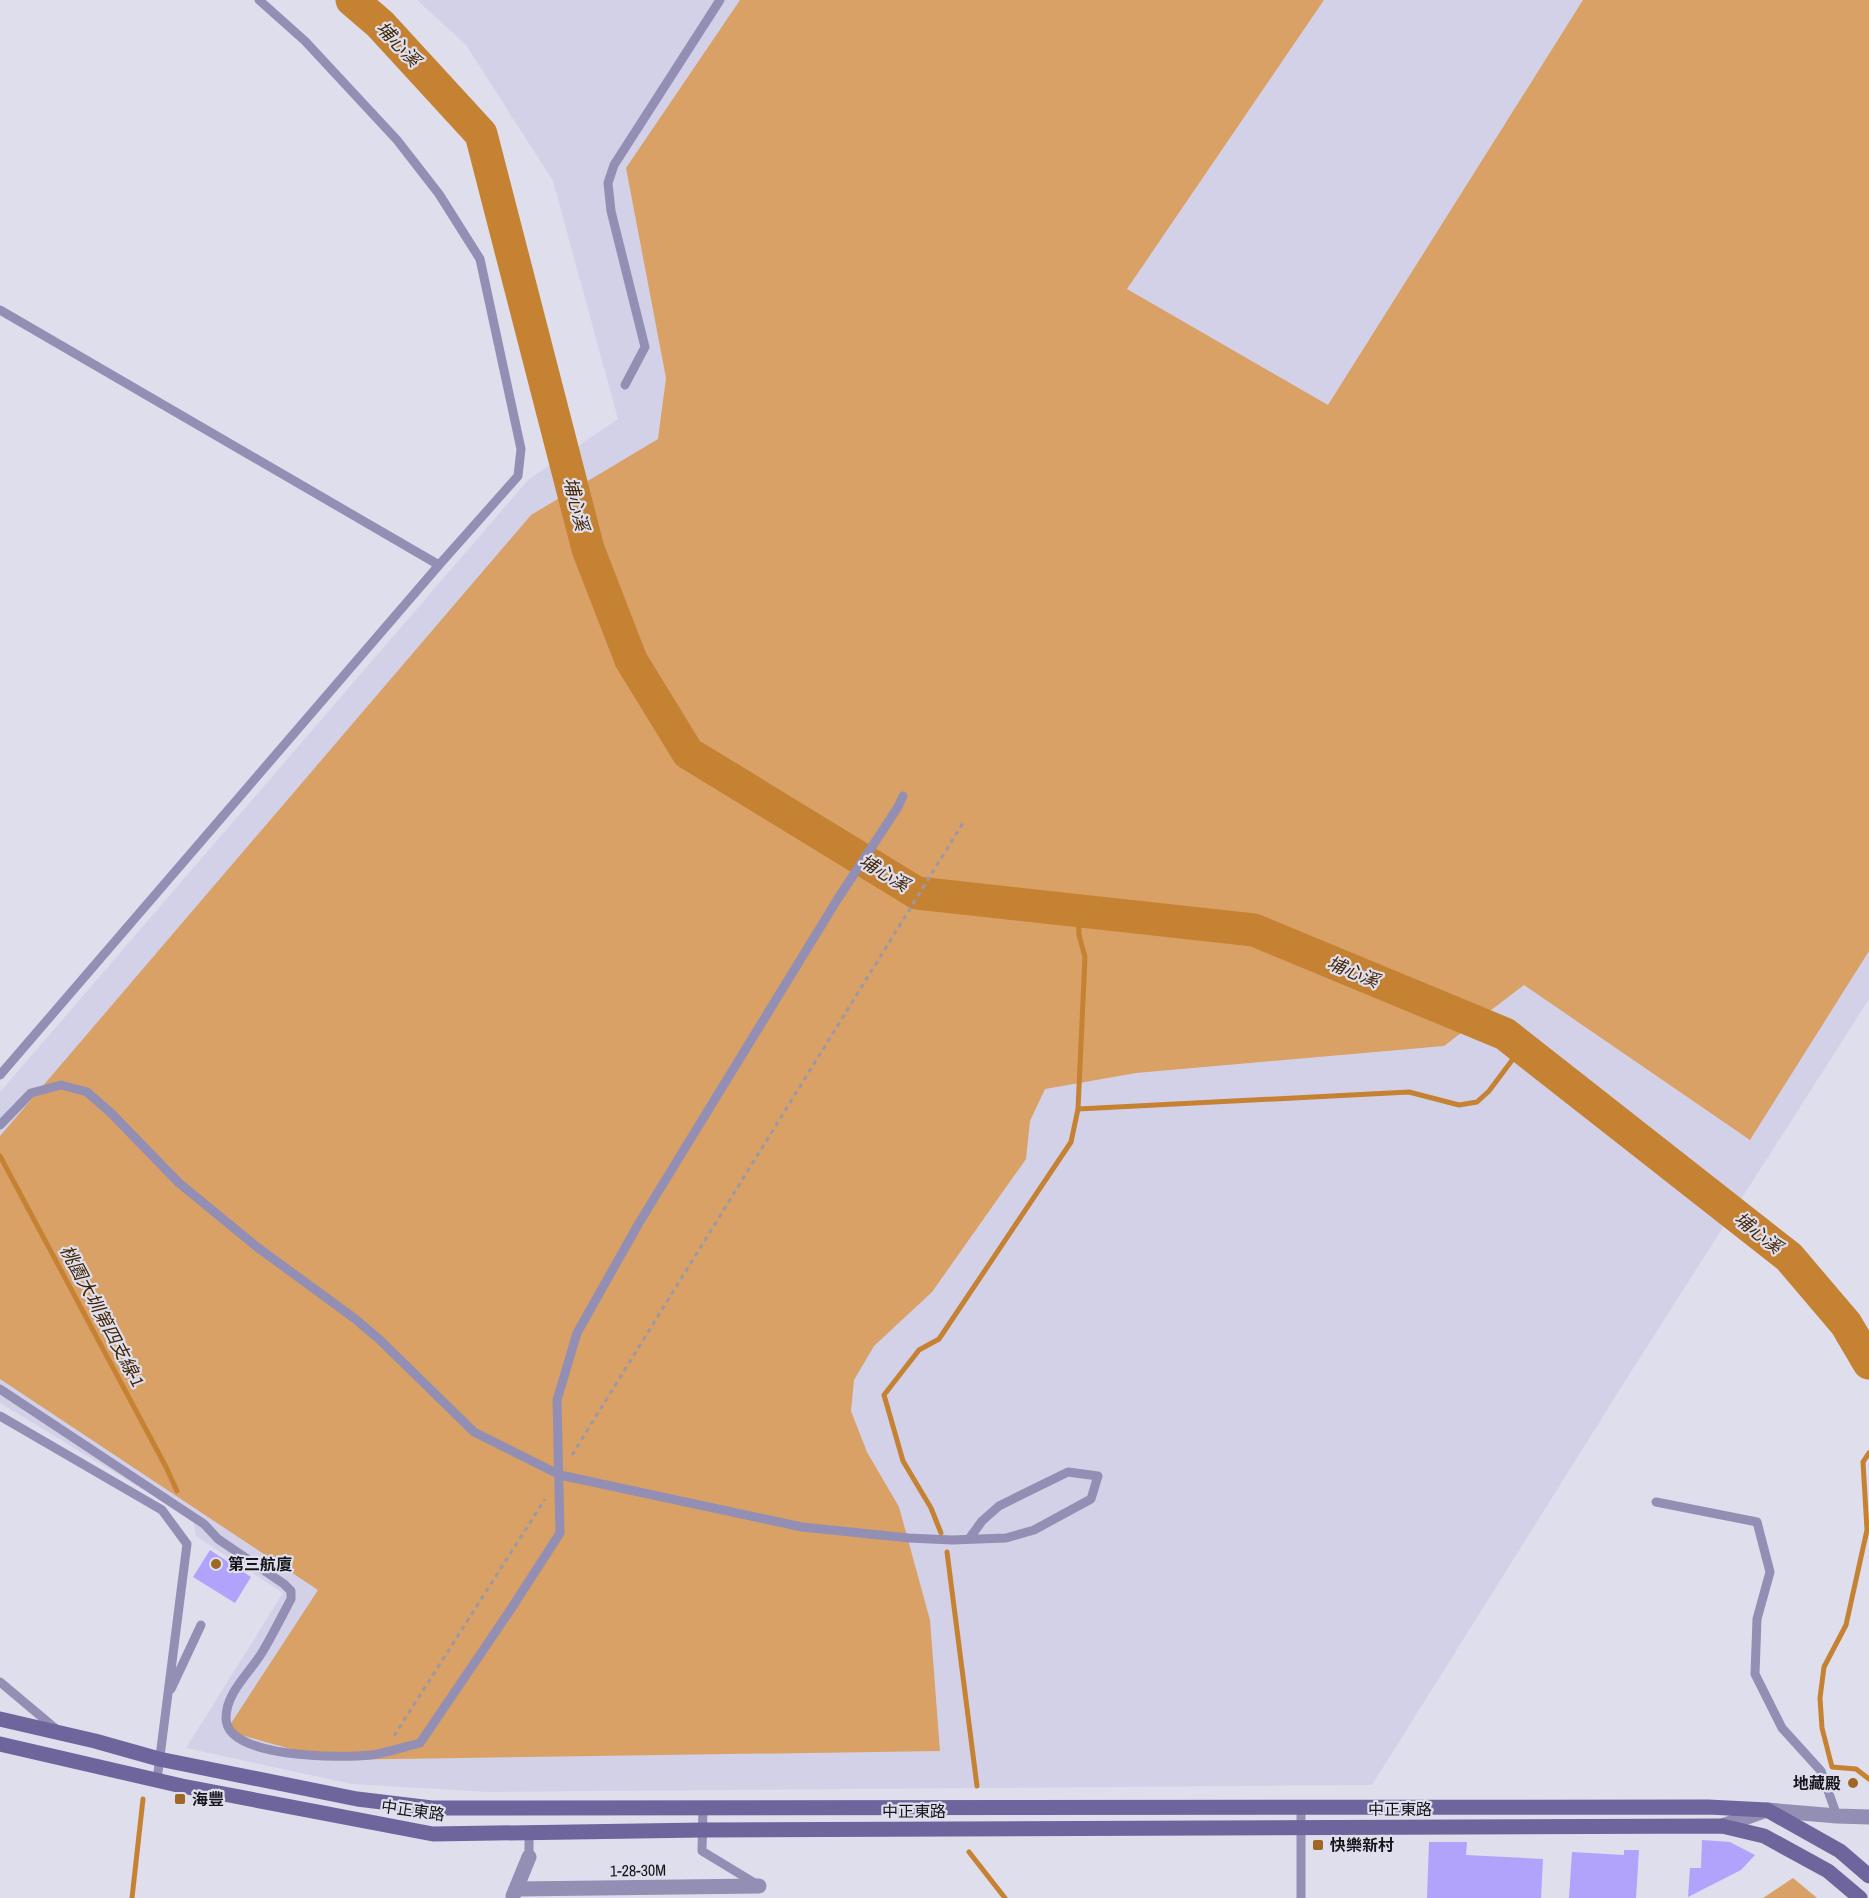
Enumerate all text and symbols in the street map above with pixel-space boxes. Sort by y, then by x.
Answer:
water label: 埔心溪 [371,16,428,74]
water label: 埔心溪 [558,475,596,536]
water label: 埔心溪 [855,848,916,899]
water label: 埔心溪 [1323,950,1386,994]
water label: 埔心溪 [1729,1206,1790,1261]
water label: 桃園大圳第四支線-1 [55,1241,150,1391]
place label: 第三航廈 [228,1553,292,1575]
marker: 第三航廈 [209,1557,223,1571]
place label: 地藏殿 [1793,1772,1841,1794]
marker: 地藏殿 [1846,1776,1860,1790]
place label: 海豐 [192,1788,224,1810]
marker: 海豐 [173,1792,187,1806]
street label: 中正東路 [380,1795,446,1825]
street label: 中正東路 [1368,1798,1432,1820]
street label: 中正東路 [882,1800,946,1822]
place label: 快樂新村 [1330,1834,1394,1856]
marker: 快樂新村 [1311,1838,1325,1852]
street label: 1-28-30M [610,1859,666,1881]

